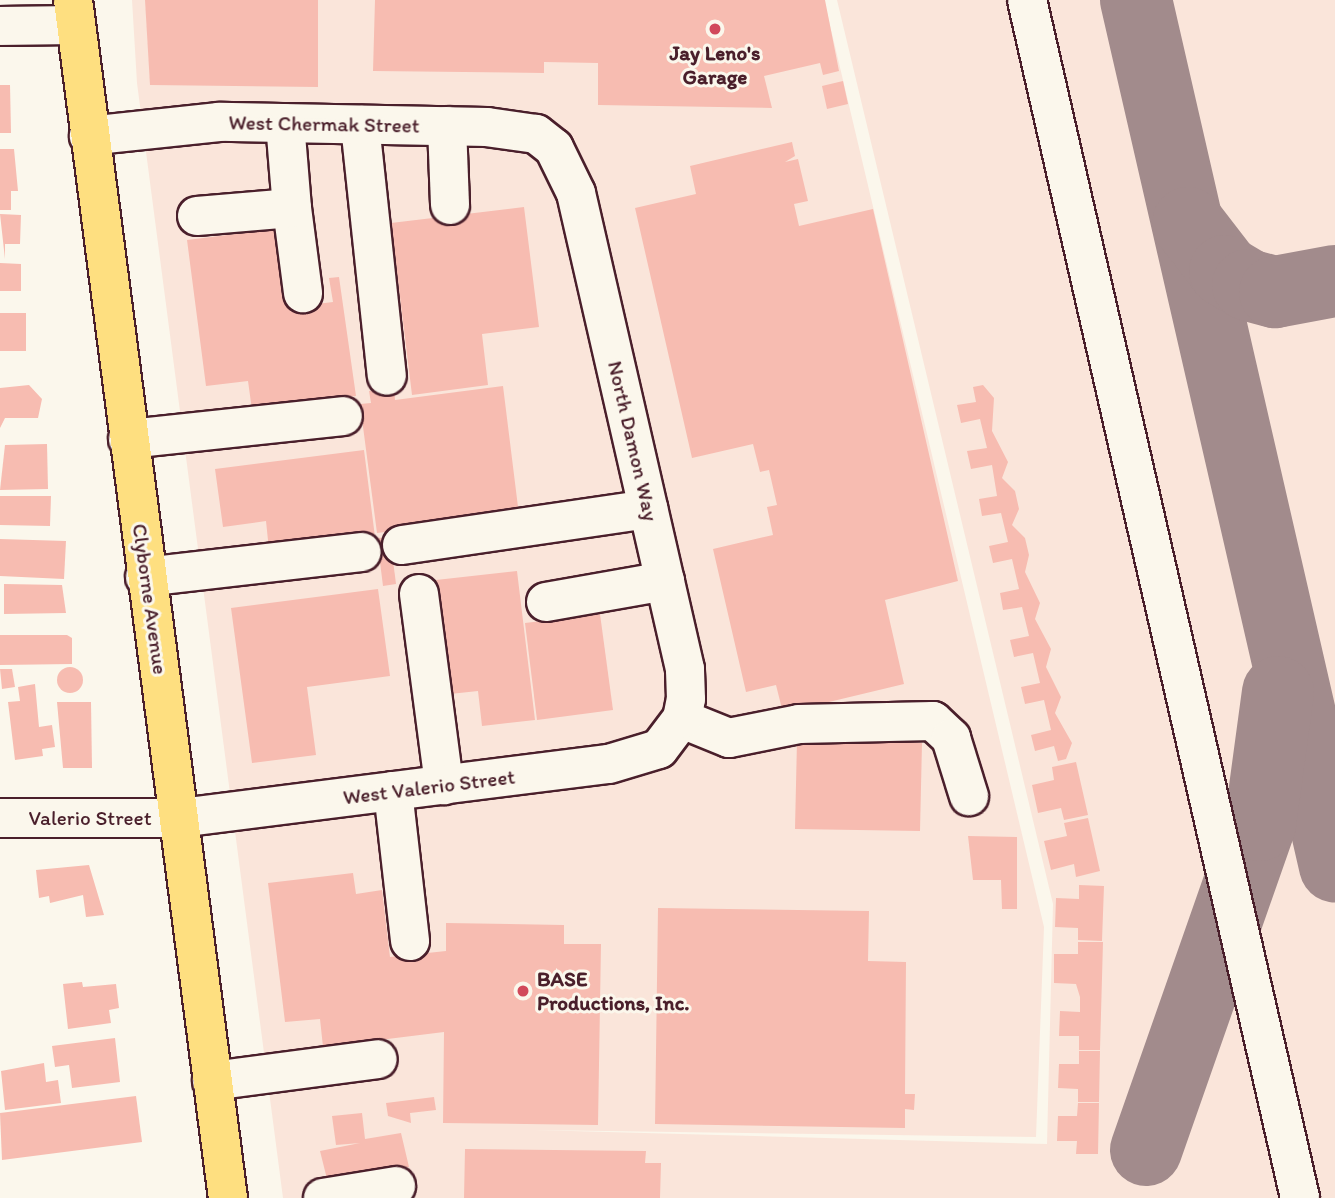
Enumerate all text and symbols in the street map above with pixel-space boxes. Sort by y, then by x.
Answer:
marker: Jay Leno's Garage [707,21,723,37]
place label: Jay Leno's Garage [669,40,761,90]
street label: West Chermak Street [228,110,420,138]
street label: North Damon Way [602,358,664,524]
street label: Clyborne Avenue [127,523,173,675]
street label: West Valerio Street [342,764,516,810]
street label: Valerio Street [29,805,151,831]
place label: BASE Productions, Inc. [537,966,689,1016]
marker: BASE Productions, Inc. [515,983,531,999]

